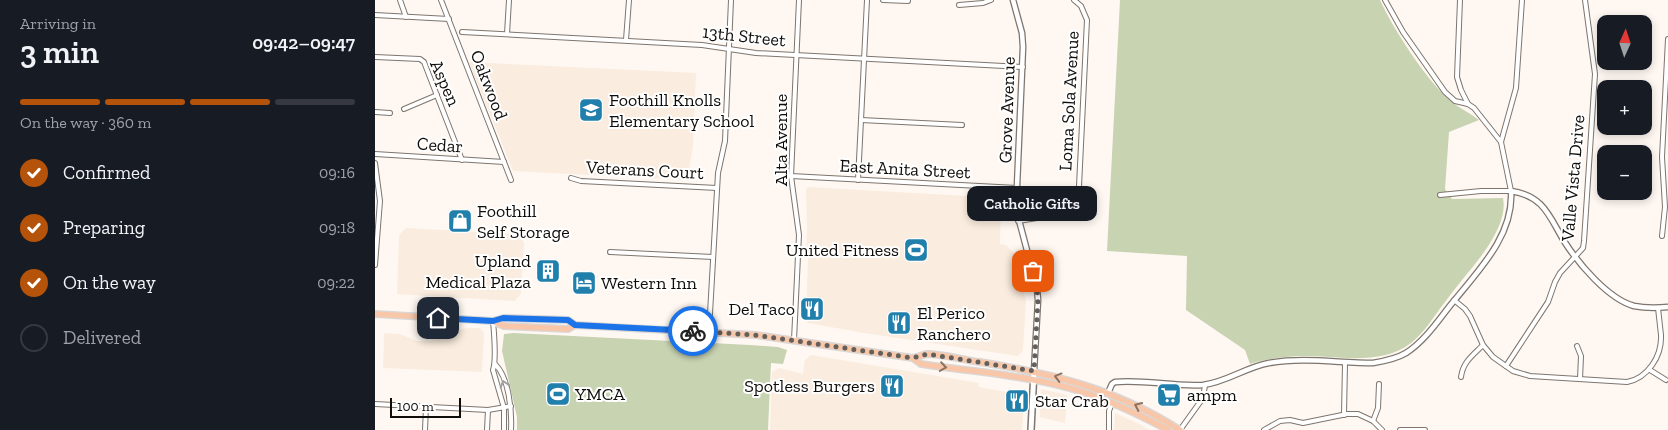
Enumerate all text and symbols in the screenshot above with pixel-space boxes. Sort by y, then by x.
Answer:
text: Arriving in [20,14,96,33]
north arrow [1597,15,1653,70]
map controls [1597,15,1652,200]
street label: 13th Street [701,21,787,51]
street label: Loma Sola Avenue [1054,30,1084,172]
text: 09:42–09:47 [252,31,355,54]
text: 3 min [20,33,99,71]
street label: Oakwood [466,47,512,123]
street label: Aspen [425,56,465,110]
street label: Grove Avenue [994,56,1020,164]
button: + [1597,80,1652,135]
place label: Foothill Knolls Elementary School [609,89,754,132]
street label: Alta Avenue [770,94,792,186]
school or university icon: Foothill Knolls Elementary School [578,97,604,123]
text: On the way · 360 m [20,113,151,132]
street label: Valle Vista Drive [1556,114,1589,243]
street label: Cedar [416,132,464,158]
button: − [1597,145,1652,200]
street label: East Anita Street [839,155,971,183]
street label: Veterans Court [585,156,705,184]
icon: check [20,159,48,187]
text: Confirmed [63,161,150,184]
text: 09:16 [319,163,355,182]
callout: Catholic Gifts [968,186,1098,221]
text: Catholic Gifts [984,194,1080,213]
place label: Foothill Self Storage [477,200,570,243]
shop icon: Foothill Self Storage [447,208,473,234]
icon: check [20,214,48,242]
text: Preparing [63,216,145,239]
text: 09:18 [319,218,355,237]
sports icon: United Fitness [903,237,929,263]
place label: United Fitness [786,239,899,261]
place label: Upland Medical Plaza [425,250,531,293]
pin [1012,250,1054,292]
icon: bag [1019,257,1047,285]
building icon: Upland Medical Plaza [535,258,561,284]
icon: check [20,269,48,297]
hotel icon: Western Inn [571,270,597,296]
text: On the way [63,271,156,294]
place label: Western Inn [601,272,698,294]
text: 09:22 [317,273,355,292]
restaurant icon: Del Taco [799,296,825,322]
pin [417,297,459,339]
place label: Del Taco [728,298,795,320]
place label: El Perico Ranchero [917,302,991,345]
icon: home [424,304,452,332]
courier [668,306,718,356]
restaurant icon: El Perico Ranchero [886,310,912,336]
icon: bike [679,317,707,345]
text: Delivered [63,326,141,349]
one-way arrow [939,361,947,372]
one-way arrow [1054,372,1063,383]
restaurant icon: Spotless Burgers [879,373,905,399]
place label: Spotless Burgers [744,375,875,397]
one-way arrow [500,380,510,389]
sports icon: YMCA [545,381,571,407]
supermarket icon: ampm [1156,382,1182,408]
place label: YMCA [574,383,625,405]
place label: ampm [1187,384,1237,406]
restaurant icon: Star Crab [1004,388,1030,414]
place label: Star Crab [1035,390,1109,412]
scale bar [390,395,461,418]
text: 100 m [397,398,434,415]
one-way arrow [1134,402,1143,413]

